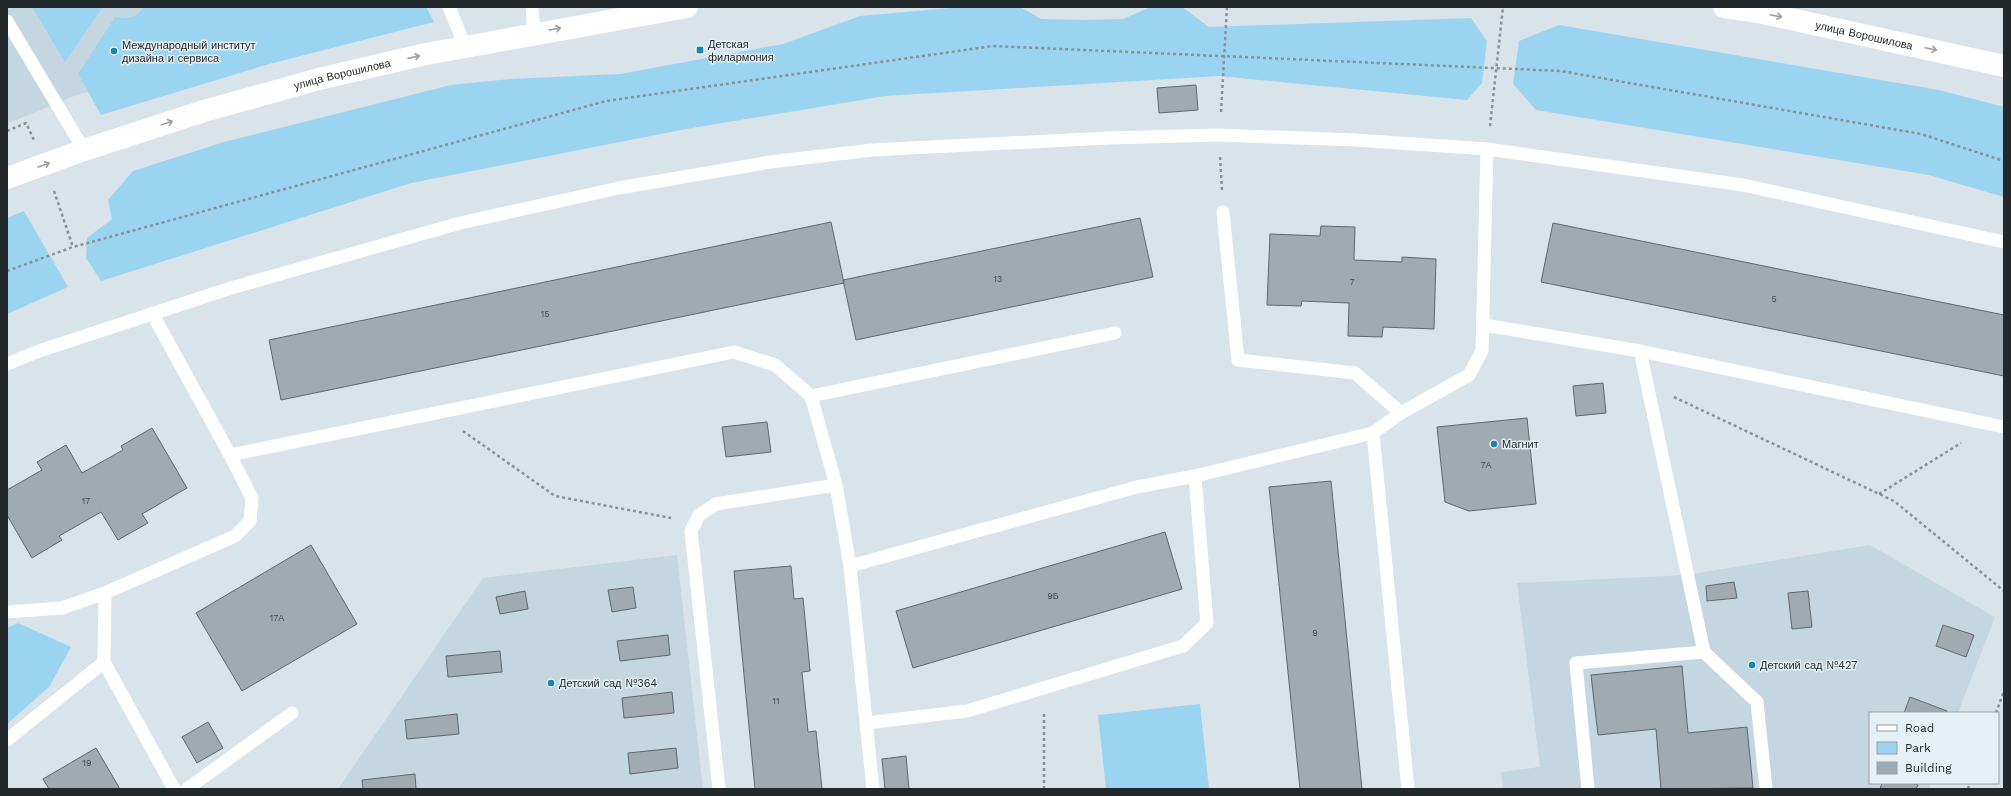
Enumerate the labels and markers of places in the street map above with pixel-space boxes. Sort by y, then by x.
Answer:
place label: Детская филармония [708,38,774,64]
place label: Международный институт дизайна и сервиса [122,39,256,65]
marker: Детская филармония [695,45,705,55]
marker: Международный институт дизайна и сервиса [109,46,119,56]
place label: Магнит [1502,438,1539,451]
marker: Магнит [1489,439,1499,449]
place label: Детский сад №427 [1760,659,1857,672]
marker: Детский сад №427 [1747,660,1757,670]
place label: Детский сад №364 [559,677,657,690]
marker: Детский сад №364 [546,678,556,688]

